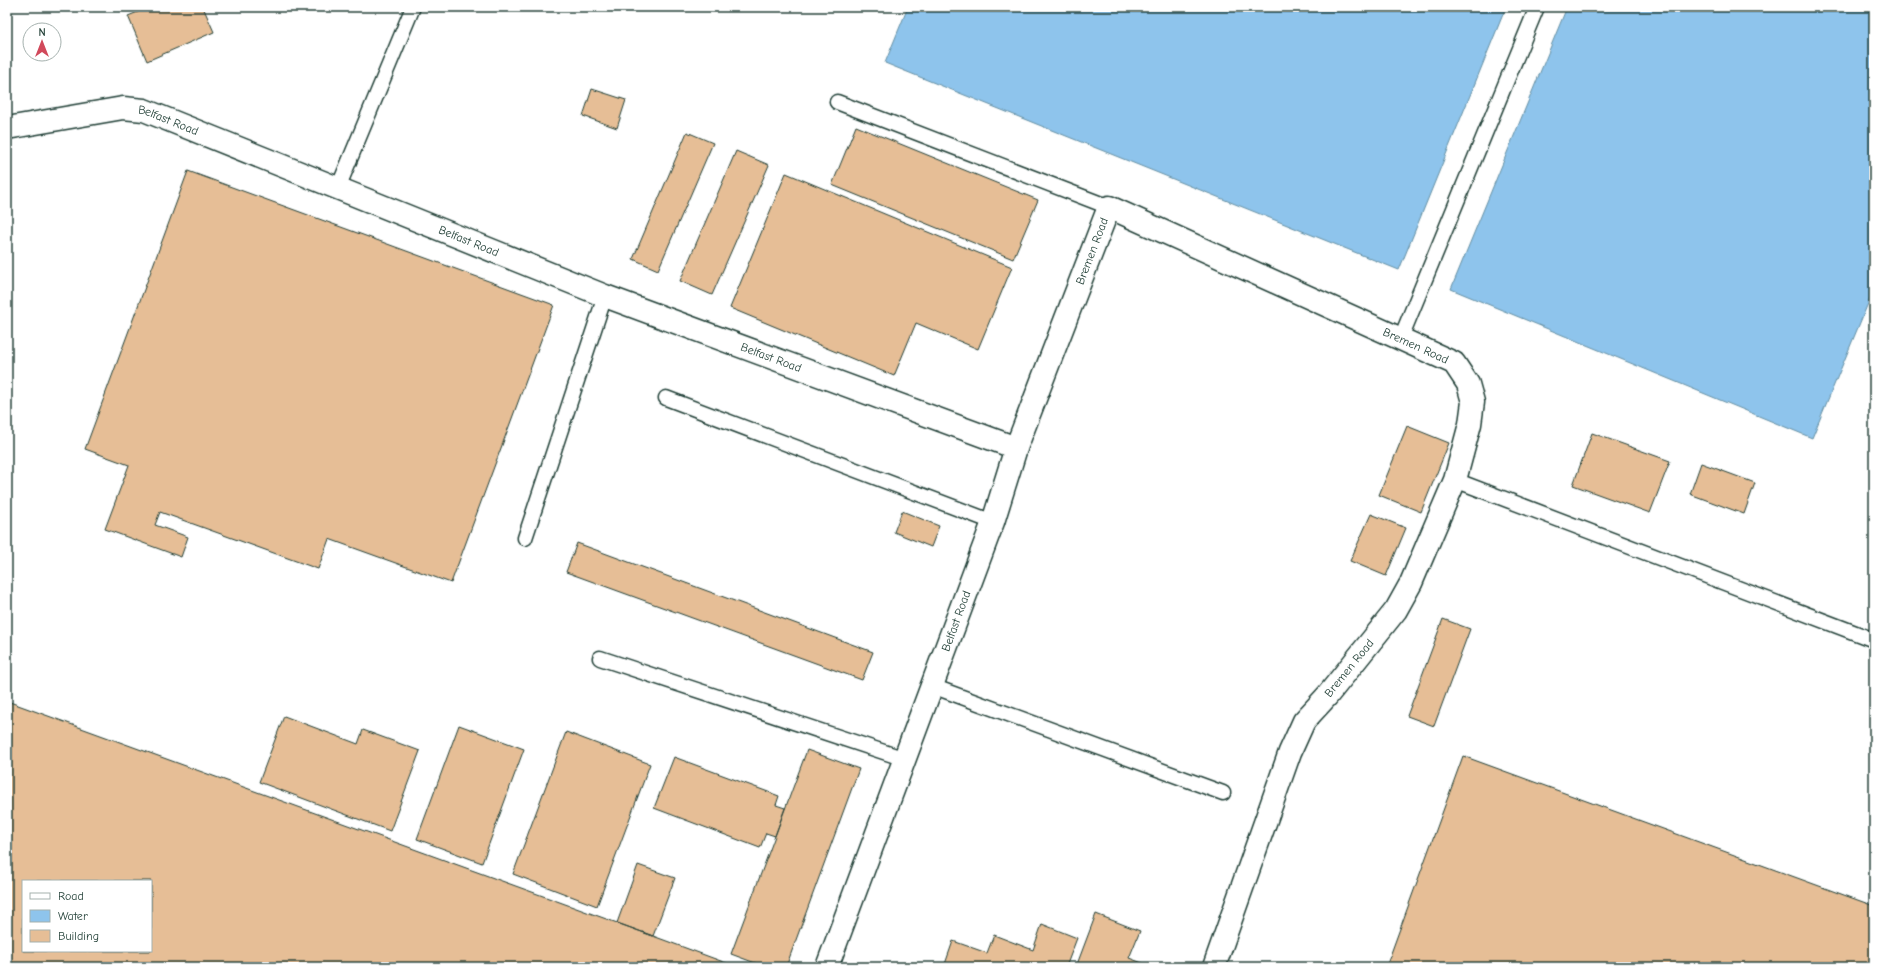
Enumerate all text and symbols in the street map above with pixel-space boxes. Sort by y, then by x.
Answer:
north arrow [22,22,62,62]
text: N [38,26,46,39]
street label: Belfast Road [138,102,201,138]
street label: Bremen Road [1073,216,1111,287]
street label: Belfast Road [437,223,501,259]
street label: Bremen Road [1381,325,1451,367]
street label: Belfast Road [739,340,803,375]
street label: Belfast Road [939,589,973,653]
street label: Bremen Road [1321,636,1377,700]
legend [22,880,152,952]
text: Road [58,889,84,903]
text: Water [58,909,88,923]
text: Building [58,929,99,943]

